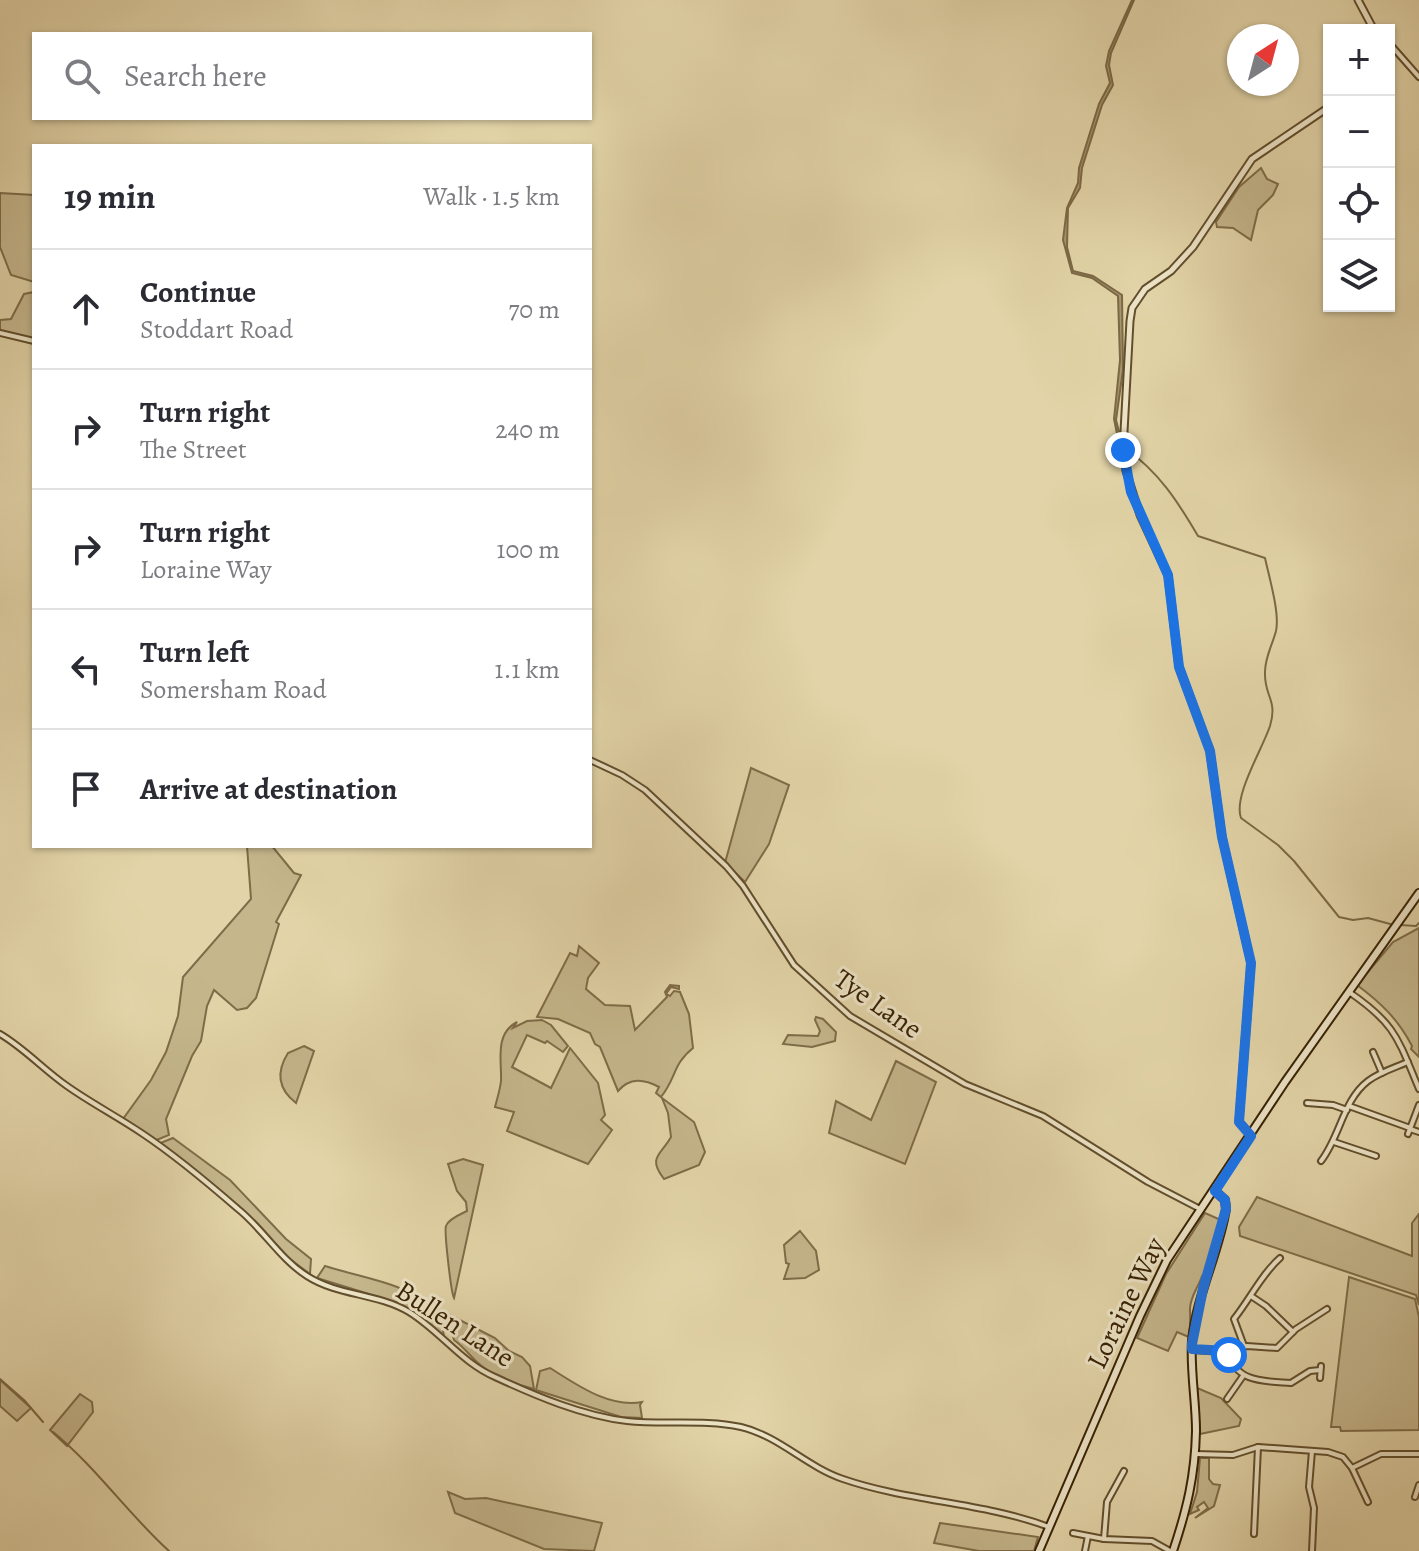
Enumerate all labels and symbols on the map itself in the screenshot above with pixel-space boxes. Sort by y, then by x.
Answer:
north arrow [1227,24,1299,96]
route end [1105,432,1141,468]
street label: Tye Lane [826,960,930,1048]
street label: Loraine Way [1078,1230,1174,1375]
street label: Bullen Lane [388,1272,522,1376]
route start [1211,1337,1247,1373]

